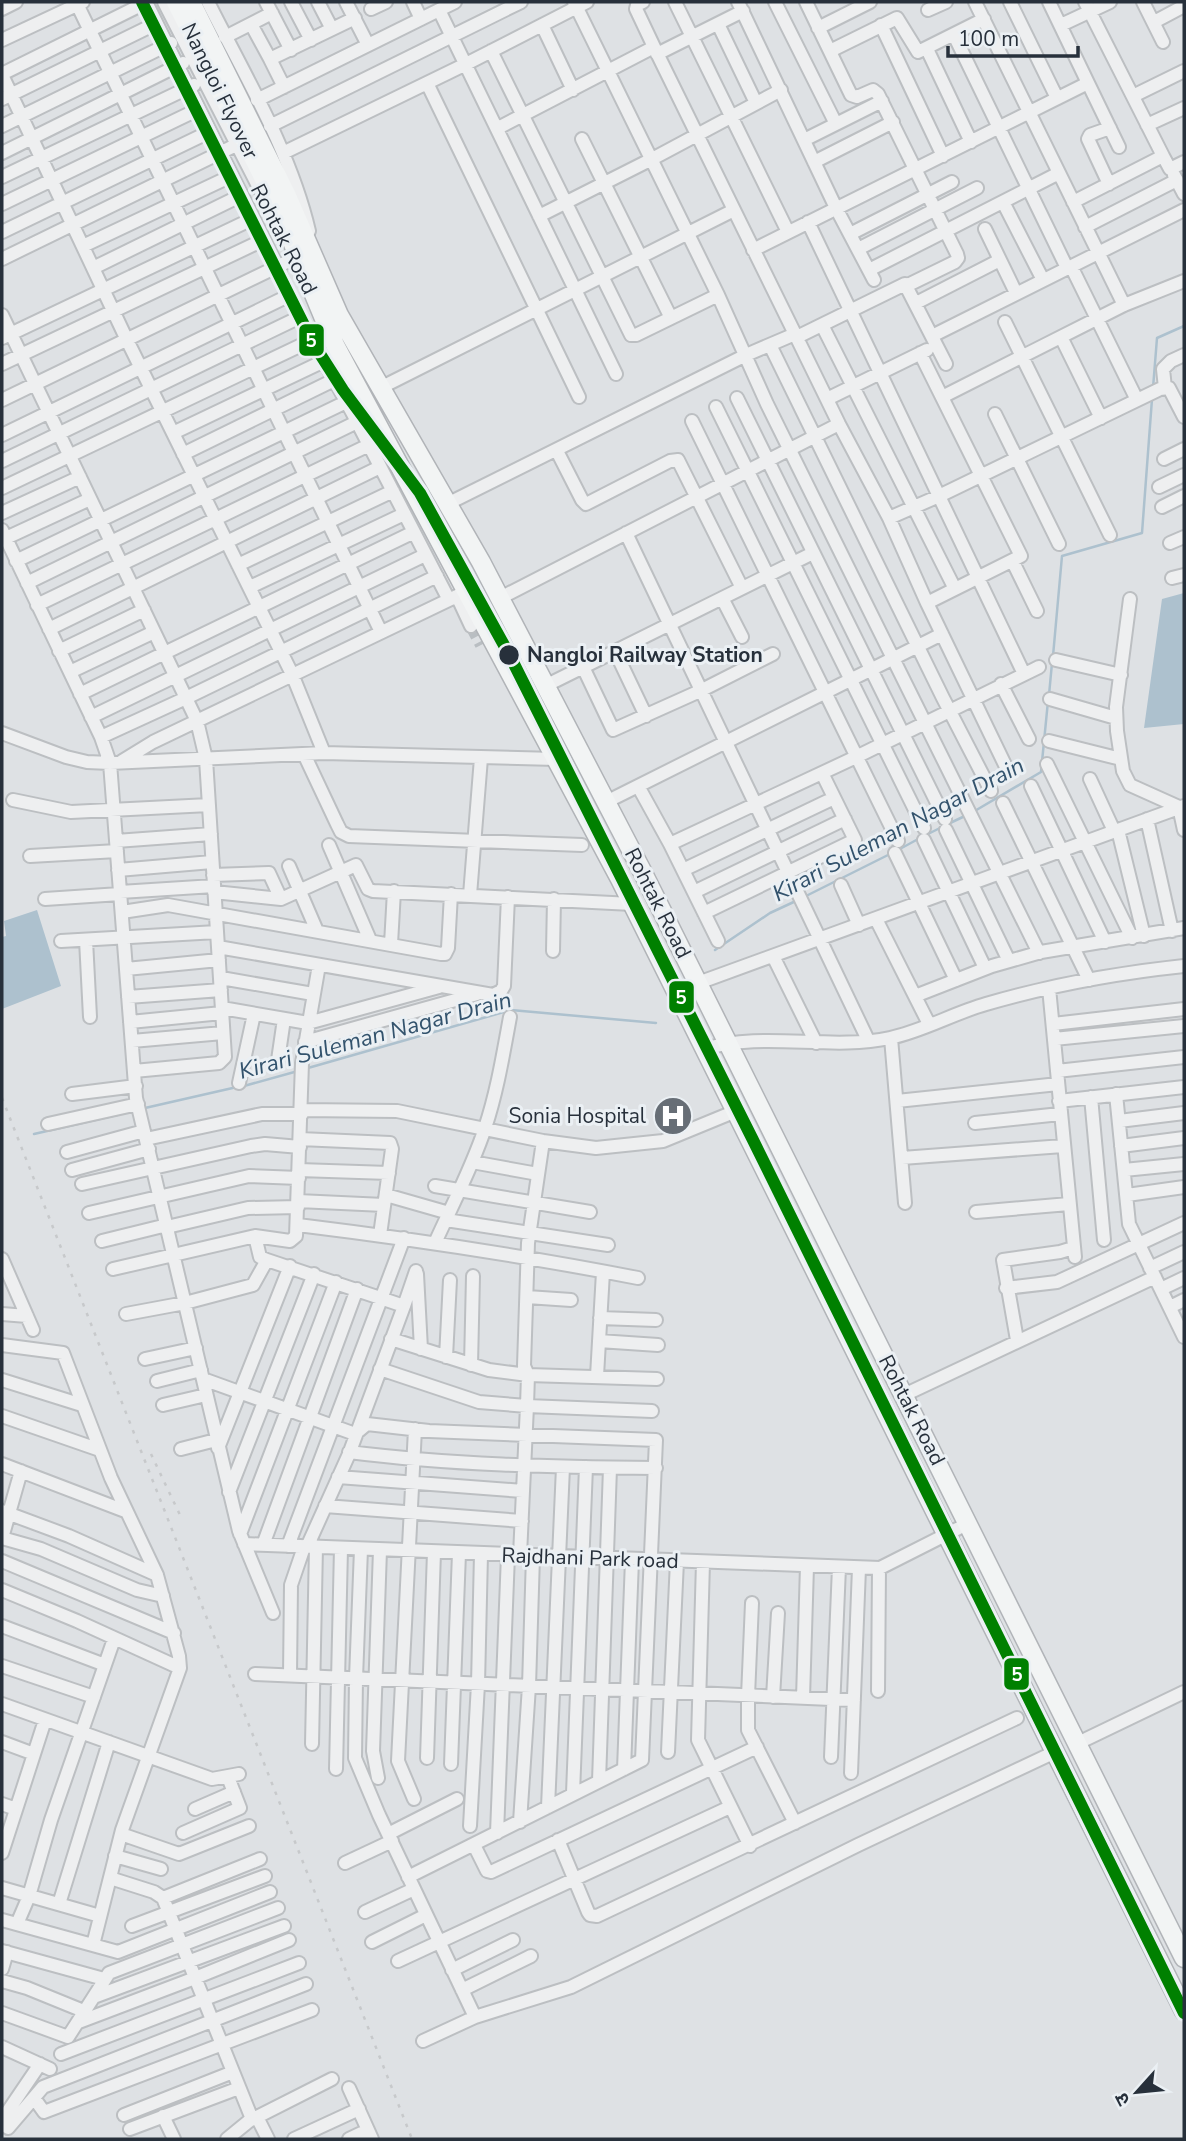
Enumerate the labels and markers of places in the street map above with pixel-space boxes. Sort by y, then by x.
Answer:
place label: Nangloi Railway Station [527,641,763,669]
marker: Nangloi Railway Station [497,643,521,667]
hospital icon: Sonia Hospital [652,1095,694,1137]
place label: Sonia Hospital [509,1102,647,1130]

